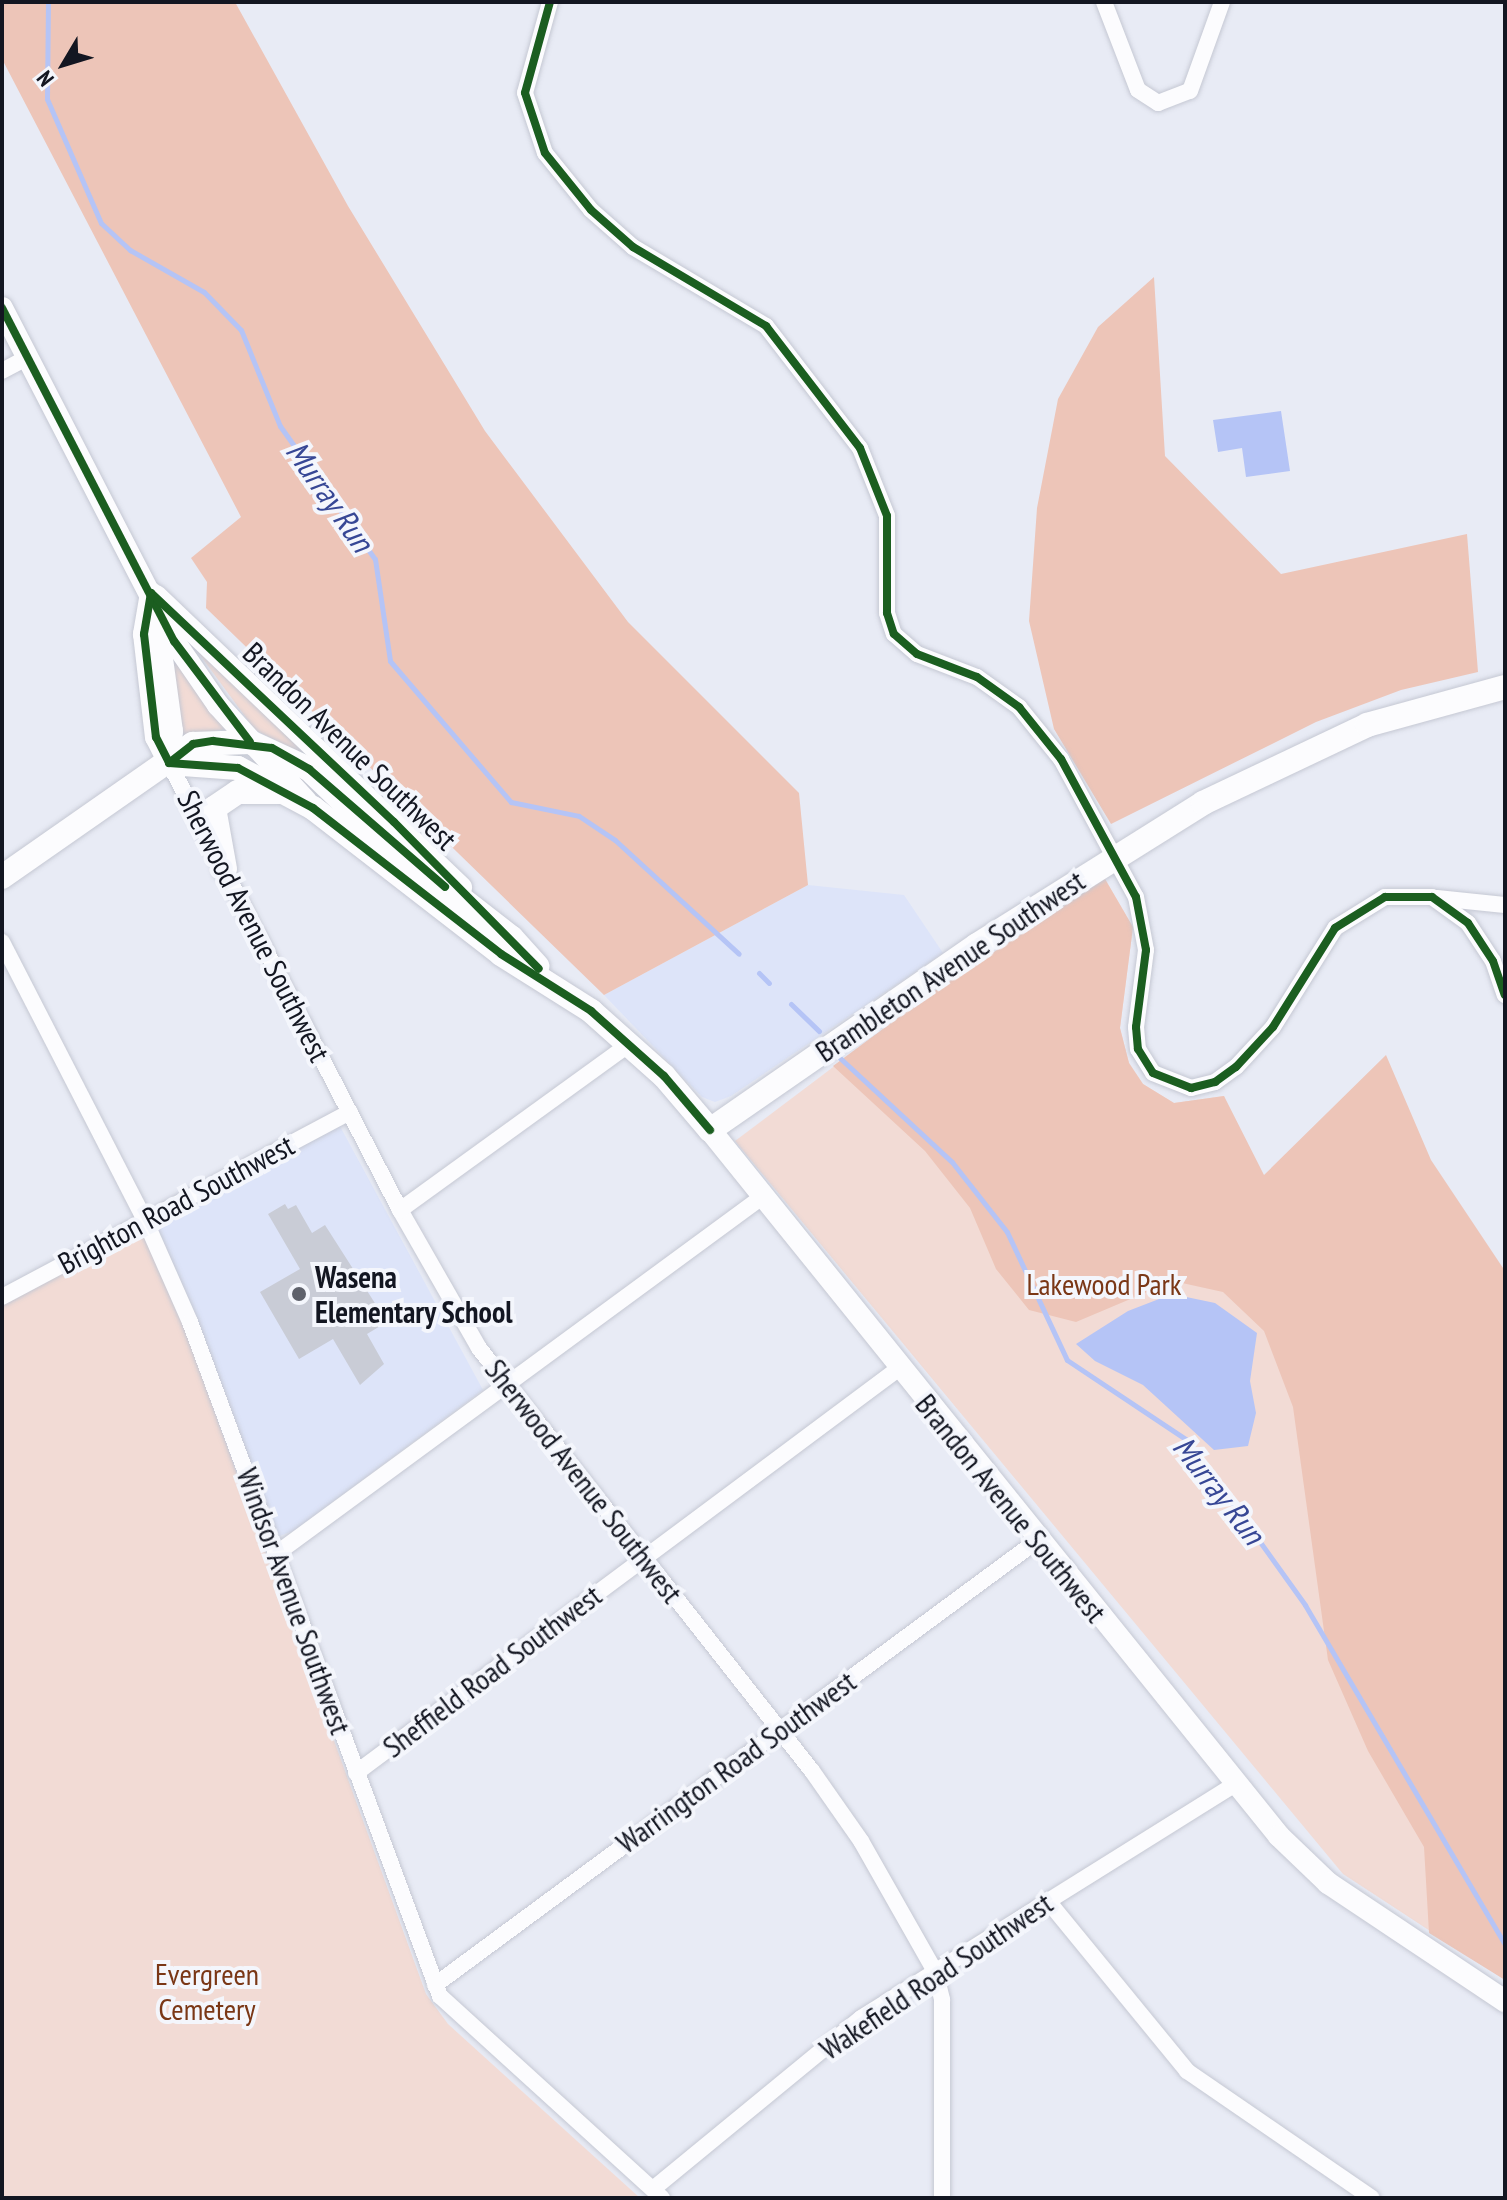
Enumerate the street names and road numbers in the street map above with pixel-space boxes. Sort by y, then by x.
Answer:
street label: Brandon Avenue Southwest [235,635,465,857]
street label: Sherwood Avenue Southwest [170,784,338,1068]
street label: Brambleton Avenue Southwest [808,862,1092,1070]
street label: Brighton Road Southwest [52,1127,300,1281]
street label: Sherwood Avenue Southwest [477,1352,691,1610]
street label: Brandon Avenue Southwest [908,1386,1114,1630]
street label: Windsor Avenue Southwest [229,1463,359,1739]
street label: Sheffield Road Southwest [376,1577,608,1765]
street label: Warrington Road Southwest [609,1663,863,1861]
street label: Wakefield Road Southwest [813,1885,1059,2067]

